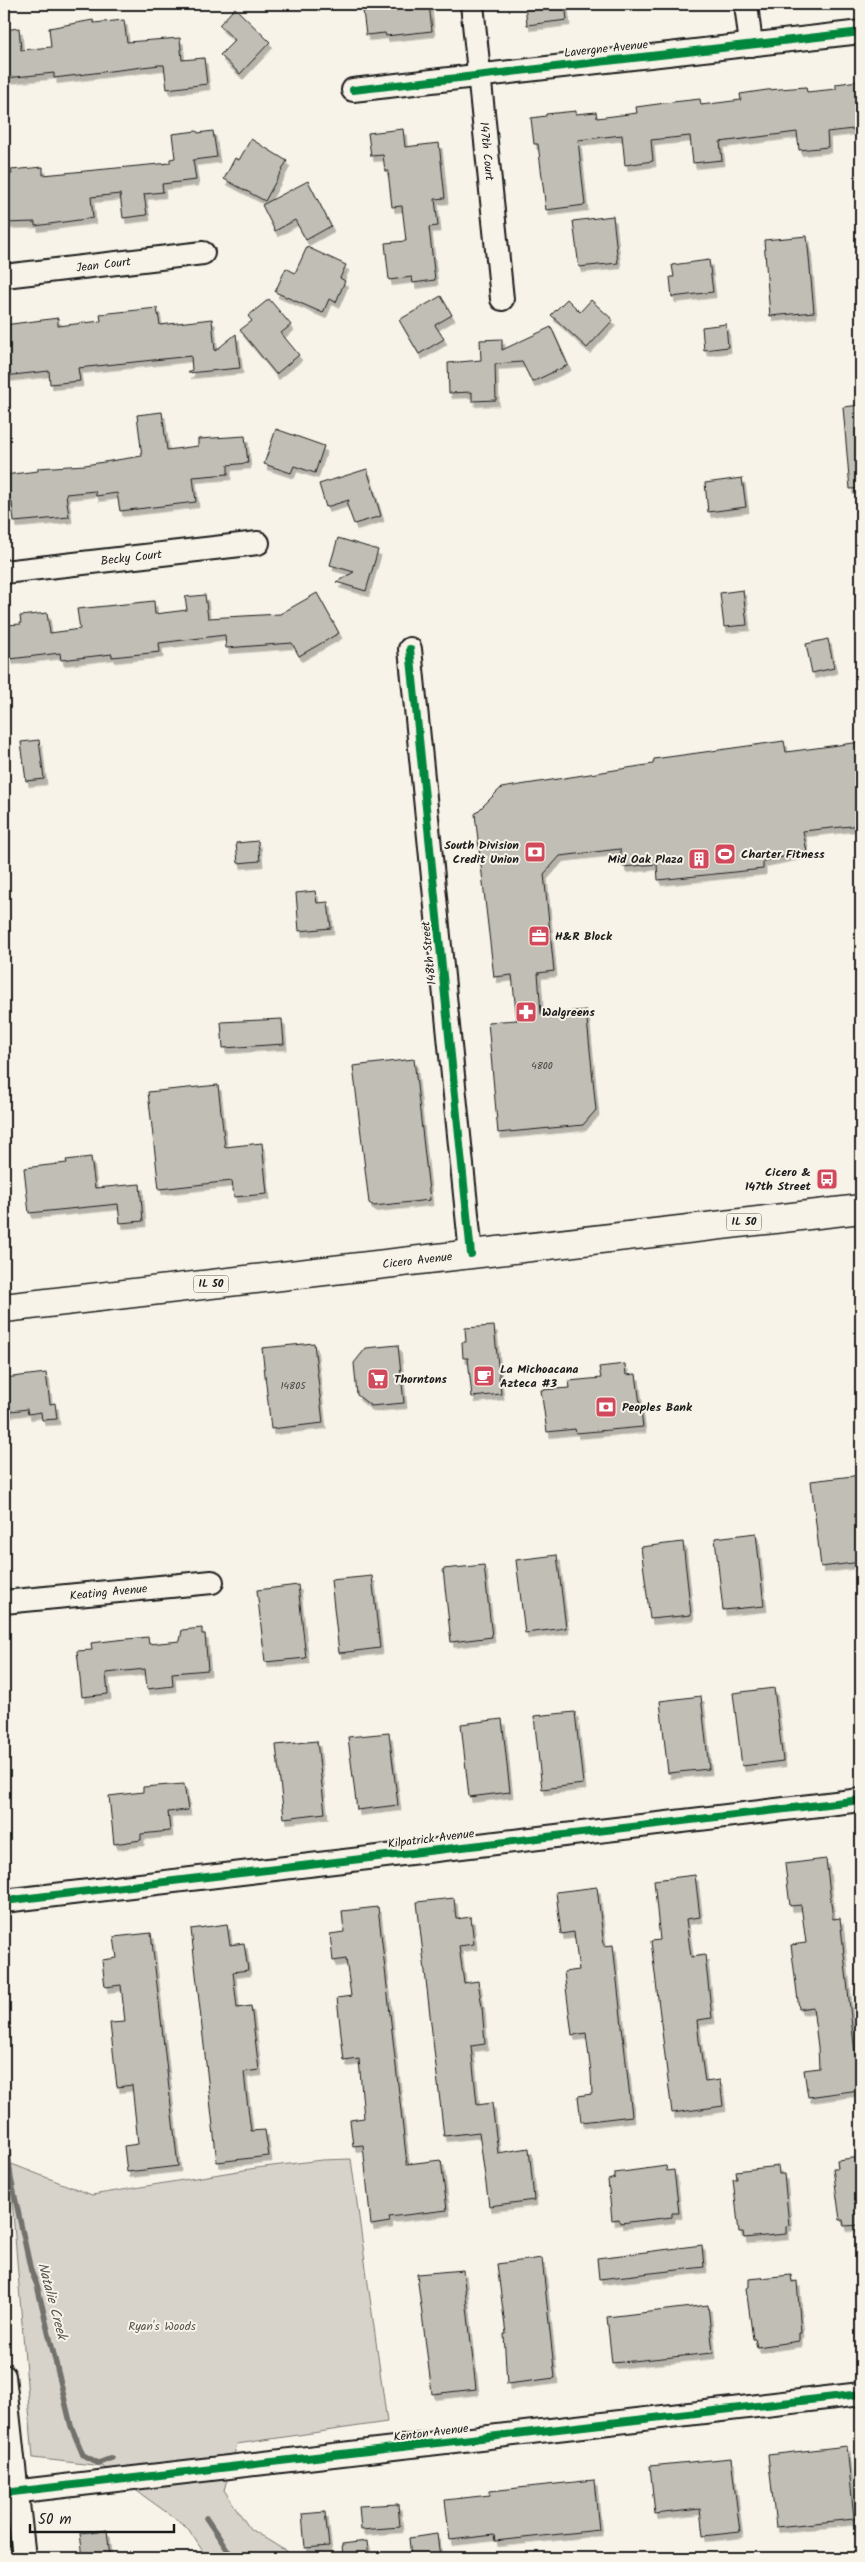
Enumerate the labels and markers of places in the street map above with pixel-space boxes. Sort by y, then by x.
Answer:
place label: South Division Credit Union [444,836,519,869]
bank icon: South Division Credit Union [523,840,547,864]
sports icon: Charter Fitness [713,842,737,866]
place label: Charter Fitness [741,845,825,864]
building icon: Mid Oak Plaza [687,847,711,871]
place label: Mid Oak Plaza [608,850,683,869]
office icon: H&R Block [527,924,551,948]
place label: H&R Block [555,927,613,946]
pharmacy icon: Walgreens [514,1000,538,1024]
place label: Walgreens [542,1003,595,1022]
place label: Cicero & 147th Street [745,1163,812,1196]
bus stop icon: Cicero & 147th Street [815,1167,839,1191]
place label: La Michoacana Azteca #3 [500,1360,578,1393]
cafe icon: La Michoacana Azteca #3 [472,1364,496,1388]
supermarket icon: Thorntons [366,1367,390,1391]
place label: Thorntons [394,1370,447,1389]
bank icon: Peoples Bank [594,1395,618,1419]
place label: Peoples Bank [622,1398,693,1417]

